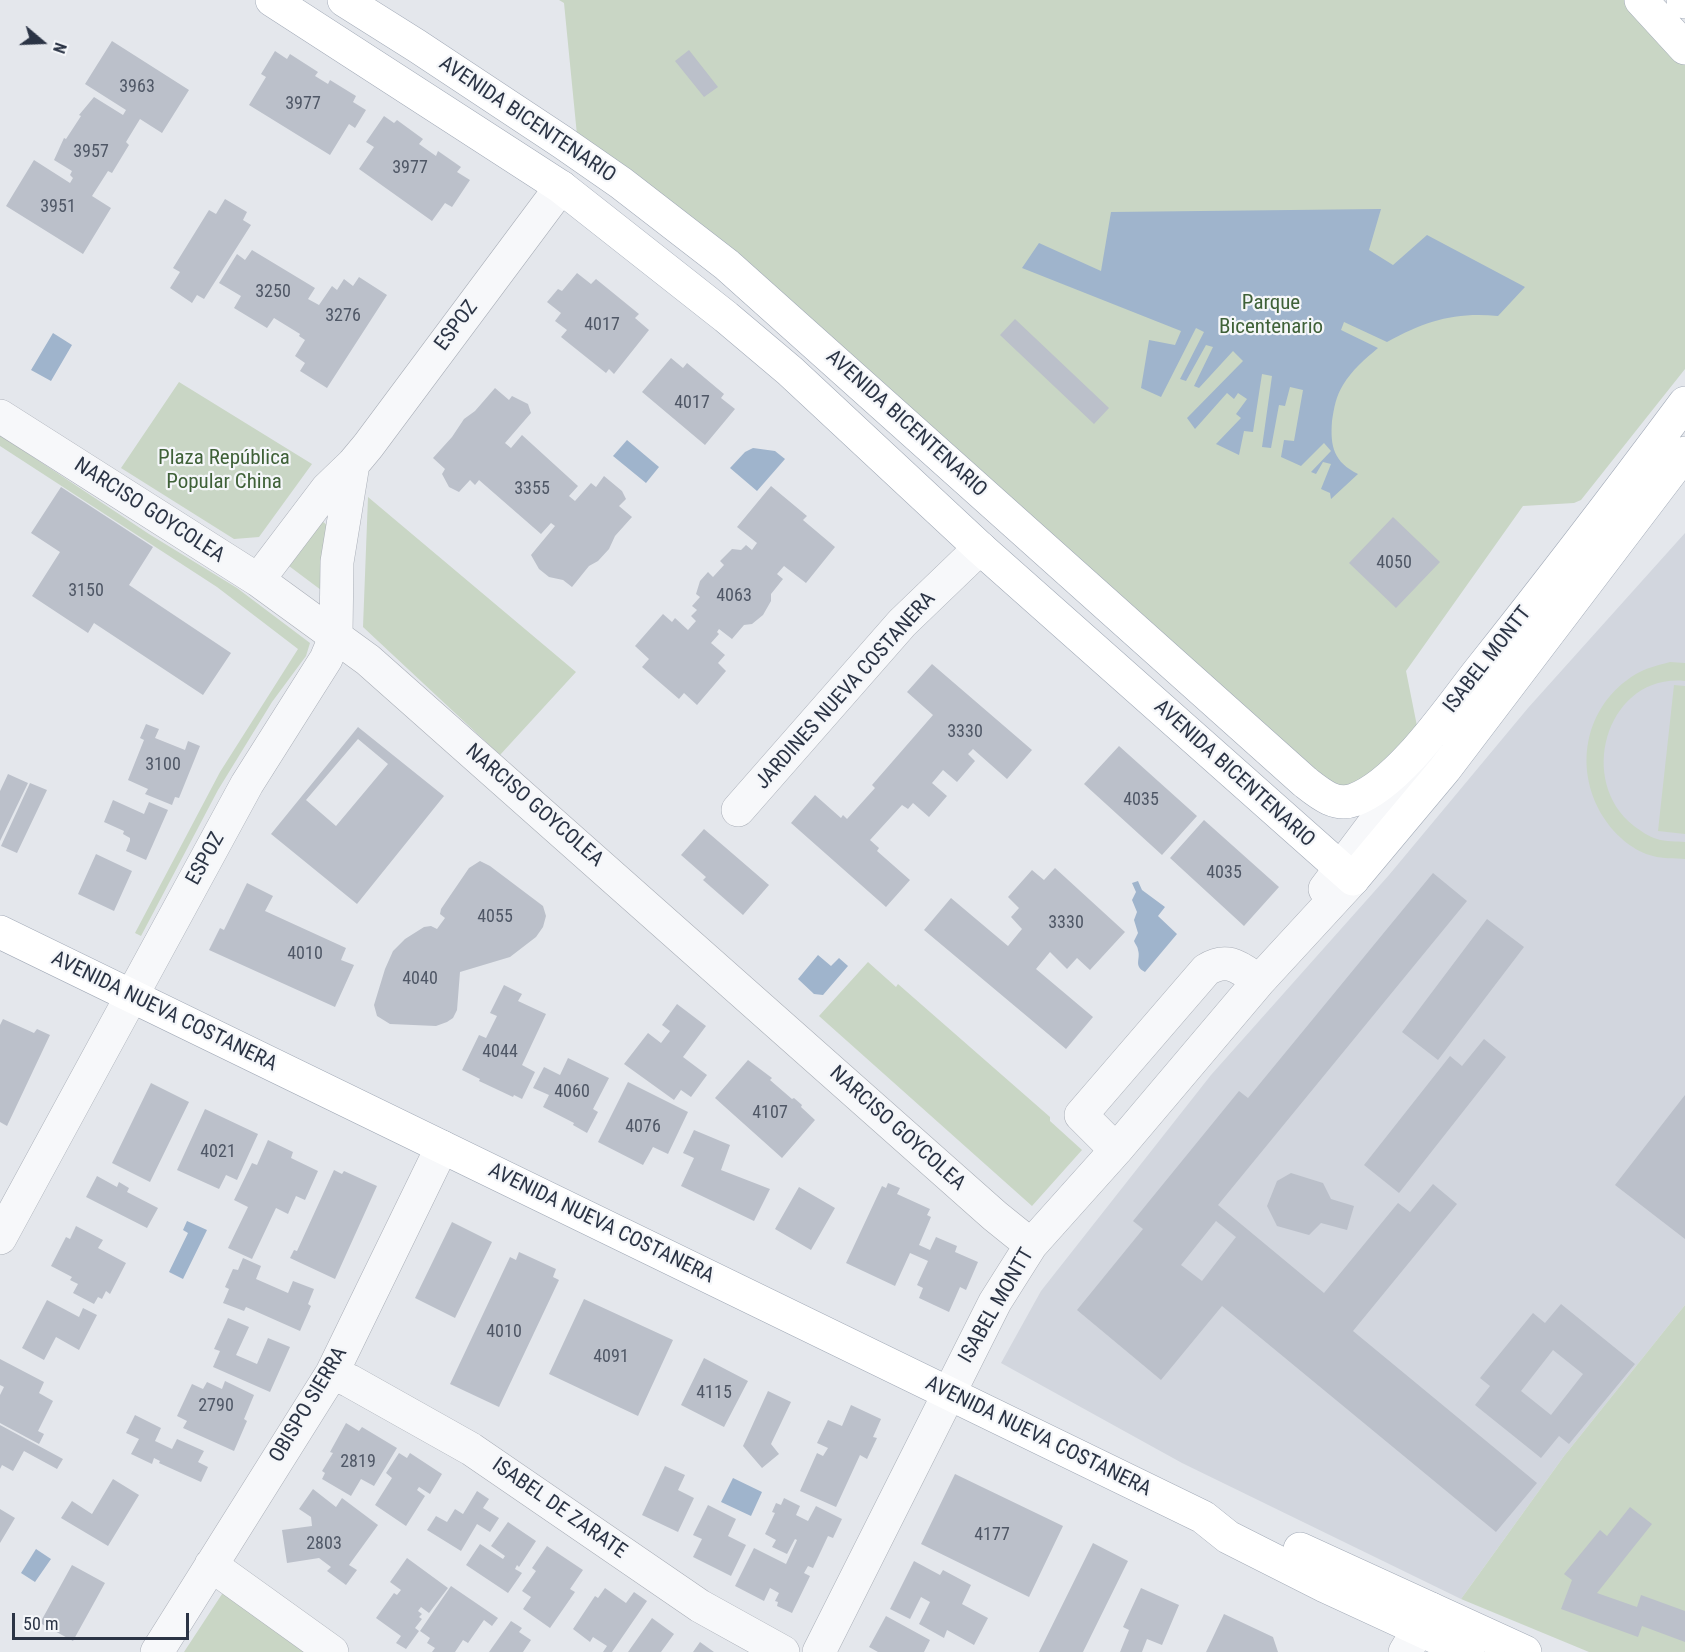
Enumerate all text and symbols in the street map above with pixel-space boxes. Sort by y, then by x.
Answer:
north arrow [12,12,72,72]
text: N [49,40,70,56]
street label: AVENIDA BICENTENARIO [434,51,620,189]
house number: 3963 [119,76,155,98]
house number: 3977 [285,93,321,115]
house number: 3957 [73,141,109,163]
house number: 3977 [392,157,428,179]
house number: 3951 [40,196,76,218]
house number: 3250 [255,281,291,303]
park label: Parque Bicentenario [1219,291,1323,341]
street label: ESPOZ [430,296,484,356]
house number: 3276 [325,305,361,327]
house number: 4017 [584,314,620,336]
street label: AVENIDA BICENTENARIO [820,345,992,503]
house number: 4017 [674,392,710,414]
park label: Plaza República Popular China [158,446,290,496]
street label: NARCISO GOYCOLEA [69,453,229,569]
house number: 3355 [514,478,550,500]
house number: 4050 [1376,552,1412,574]
house number: 3150 [68,580,104,602]
house number: 4063 [716,585,752,607]
street label: JARDINES NUEVA COSTANERA [751,587,941,795]
street label: ISABEL MONTT [1439,602,1537,718]
street label: AVENIDA BICENTENARIO [1148,695,1320,853]
house number: 3330 [947,721,983,743]
street label: NARCISO GOYCOLEA [460,739,608,873]
house number: 3100 [145,754,181,776]
house number: 4035 [1123,789,1159,811]
street label: ESPOZ [181,828,231,890]
house number: 4035 [1206,862,1242,884]
house number: 4055 [477,906,513,928]
house number: 3330 [1048,912,1084,934]
house number: 4010 [287,943,323,965]
street label: AVENIDA NUEVA COSTANERA [47,946,281,1078]
house number: 4040 [402,968,438,990]
house number: 4044 [482,1041,518,1063]
street label: NARCISO GOYCOLEA [824,1061,970,1197]
house number: 4060 [554,1081,590,1103]
house number: 4107 [752,1102,788,1124]
house number: 4076 [625,1116,661,1138]
house number: 4021 [200,1141,236,1163]
street label: AVENIDA NUEVA COSTANERA [484,1158,718,1290]
street label: ISABEL MONTT [954,1244,1040,1368]
house number: 4010 [486,1321,522,1343]
street label: OBISPO SIERRA [265,1343,353,1467]
house number: 4091 [593,1346,629,1368]
street label: AVENIDA NUEVA COSTANERA [921,1371,1155,1503]
house number: 4115 [696,1382,732,1404]
house number: 2790 [198,1395,234,1417]
house number: 2819 [340,1451,376,1473]
street label: ISABEL DE ZARATE [487,1453,631,1565]
house number: 4177 [974,1524,1010,1546]
house number: 2803 [306,1533,342,1555]
scale bar [15,1601,192,1639]
text: 50 m [23,1613,58,1634]

